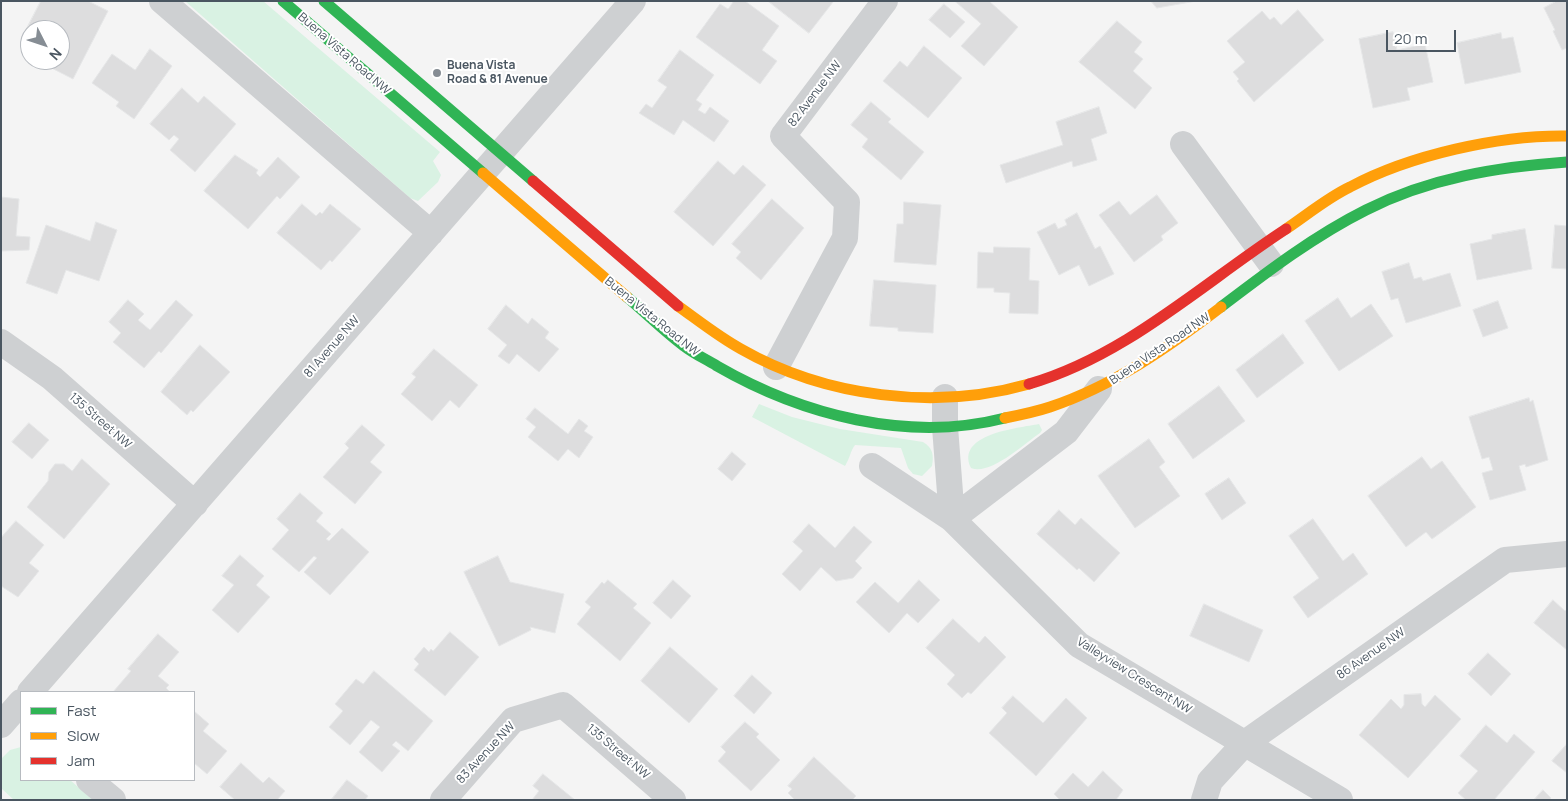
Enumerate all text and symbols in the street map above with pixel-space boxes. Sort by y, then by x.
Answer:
street label: Buena Vista Road NW [295,10,393,98]
north arrow [20,20,70,70]
scale bar [1388,20,1458,52]
text: 20 m [1394,28,1427,49]
text: N [45,44,66,65]
street label: 82 Avenue NW [785,58,845,130]
place label: Buena Vista Road & 81 Avenue [447,59,548,87]
marker: Buena Vista Road & 81 Avenue [431,67,443,79]
street label: Buena Vista Road NW [602,274,702,360]
street label: Buena Vista Road NW [1107,310,1213,388]
street label: 81 Avenue NW [301,313,363,381]
street label: 135 Street NW [66,390,134,452]
street label: 86 Avenue NW [1334,625,1408,683]
street label: Valleyview Crescent NW [1074,635,1194,717]
legend [20,691,195,781]
text: Fast [67,700,96,721]
street label: 83 Avenue NW [454,719,518,787]
street label: 135 Street NW [584,722,652,782]
text: Slow [67,725,100,746]
text: Jam [67,750,95,771]

